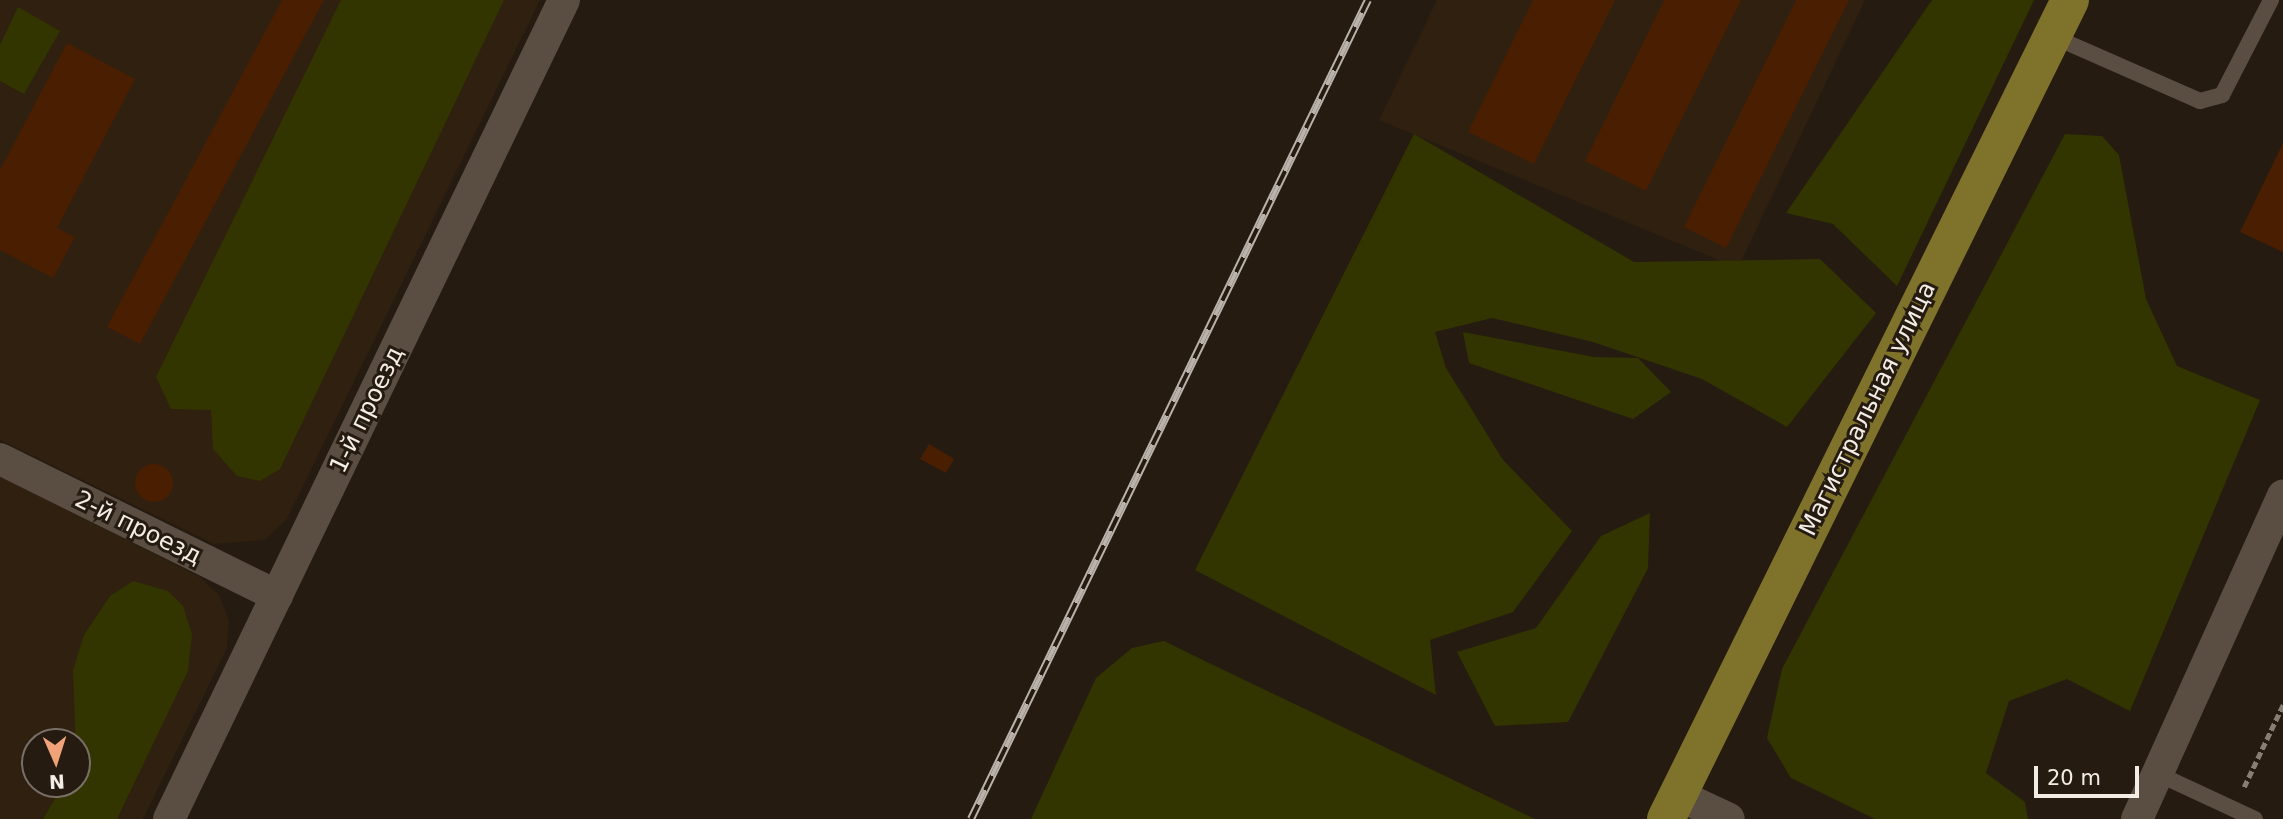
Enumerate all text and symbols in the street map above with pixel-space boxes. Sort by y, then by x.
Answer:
street label: Магистральная улица [1794,277,1942,541]
street label: 1-й проезд [324,342,410,478]
street label: 2-й проезд [70,485,206,571]
north arrow [21,728,91,798]
scale bar [2038,752,2143,796]
text: 20 m [2047,766,2101,790]
text: N [48,771,66,793]

